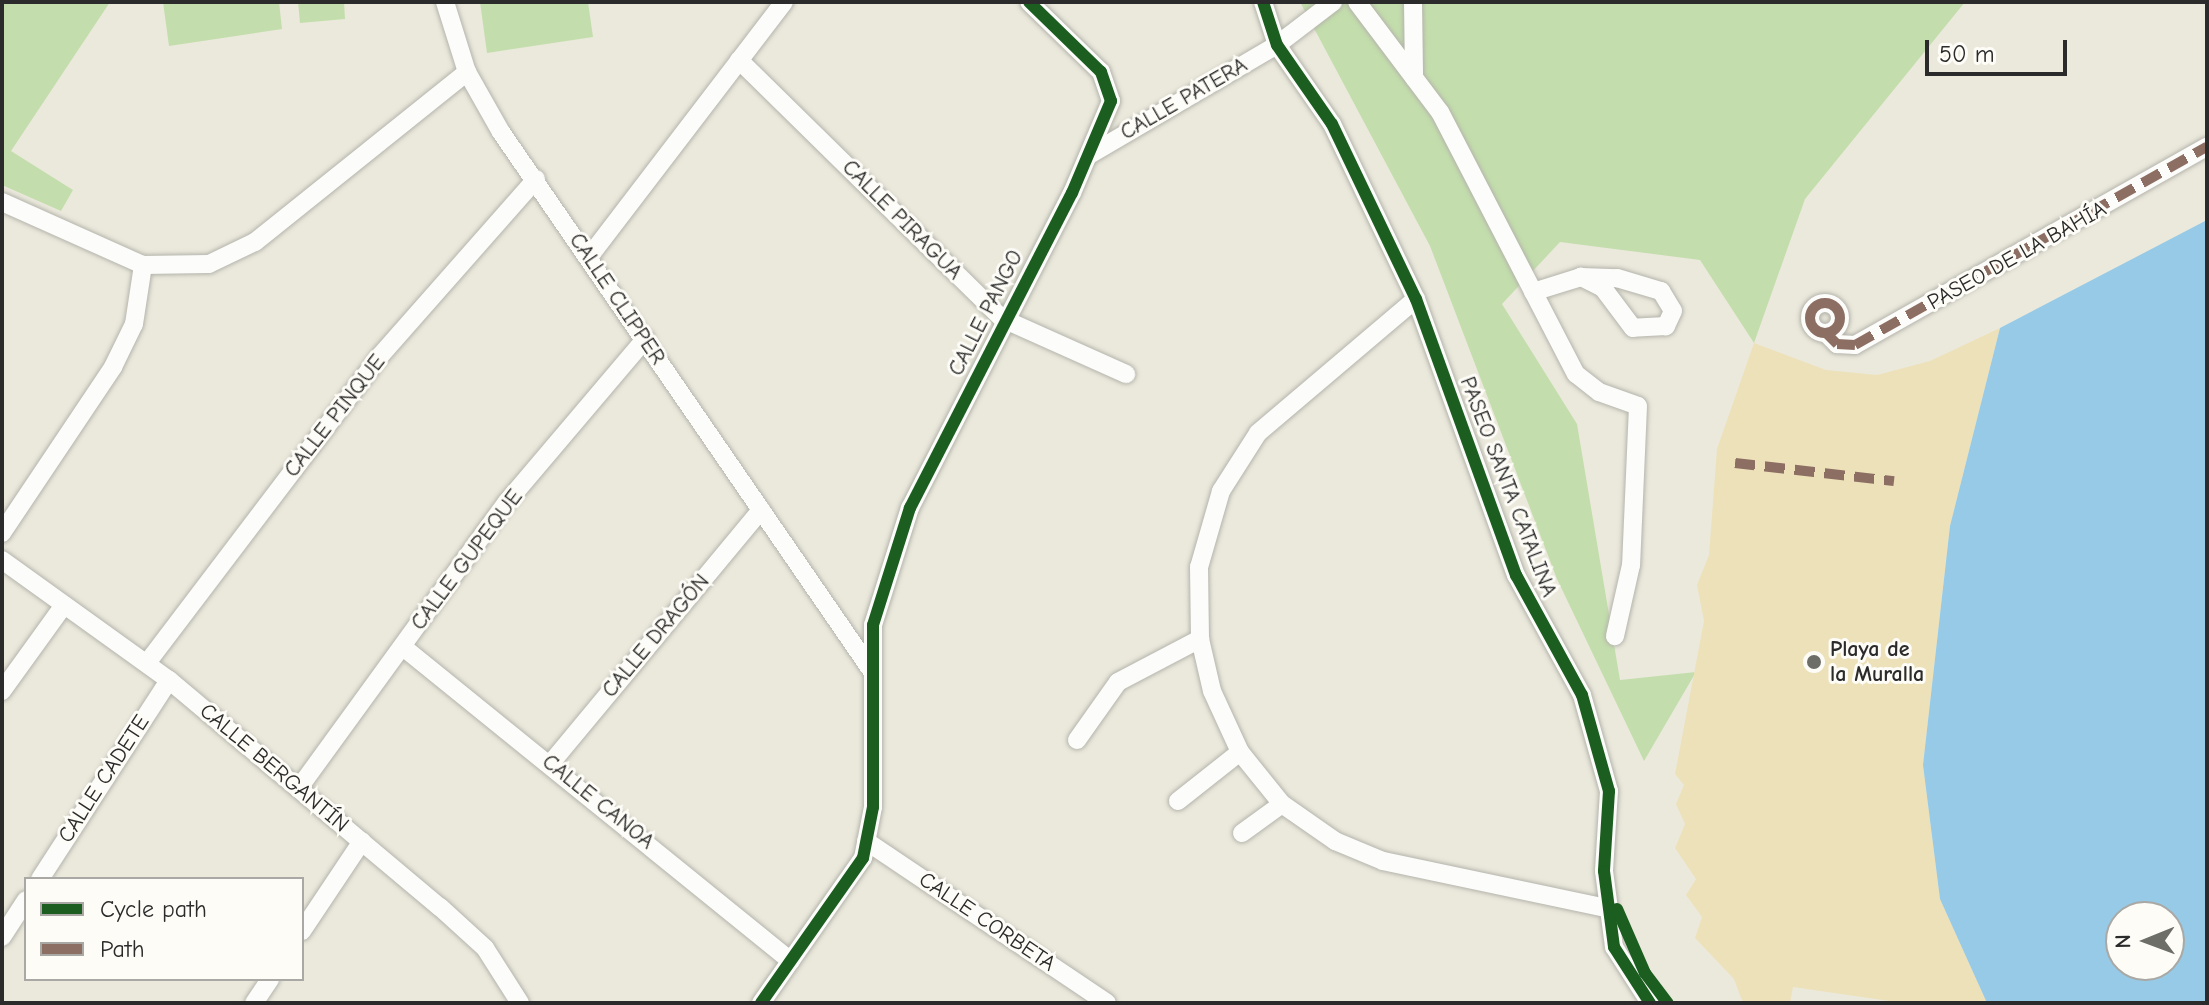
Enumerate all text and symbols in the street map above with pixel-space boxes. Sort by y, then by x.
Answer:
scale bar [1929,24,2071,74]
text: 50 m [1939,40,1995,68]
street label: CALLE PATERA [1116,52,1252,146]
street label: CALLE PIRAGUA [836,154,968,286]
street label: PASEO DE LA BAHÍA [1923,196,2111,316]
street label: CALLE CLIPPER [563,228,671,370]
street label: CALLE PANGO [943,246,1029,380]
street label: CALLE PINQUE [279,349,391,483]
street label: PASEO SANTA CATALINA [1454,373,1562,601]
street label: CALLE GUPEQUE [406,484,528,636]
street label: CALLE DRAGÓN [597,569,715,703]
place label: Playa de la Muralla [1830,636,1924,688]
marker: Playa de la Muralla [1805,653,1823,671]
street label: CALLE BERGANTÍN [194,698,354,838]
street label: CALLE CADETE [53,710,155,848]
street label: CALLE CANOA [537,749,659,855]
street label: CALLE CORBETA [914,867,1060,977]
legend [24,877,304,981]
text: Cycle path [100,895,207,923]
north arrow [2105,901,2185,981]
text: N [2110,934,2136,949]
text: Path [100,935,145,963]

